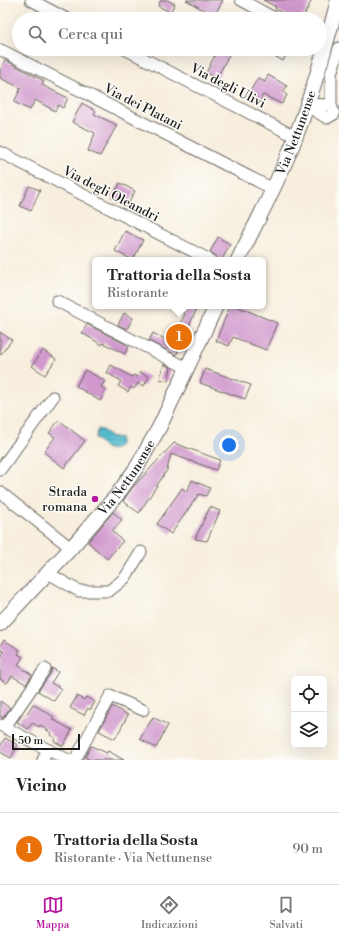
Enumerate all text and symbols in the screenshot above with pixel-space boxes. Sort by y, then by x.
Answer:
search box [12,12,327,56]
icon: search [26,23,48,45]
text: Cerca qui [58,25,123,44]
street label: Via degli Ulivi [187,60,268,112]
street label: Via dei Platani [100,80,185,134]
street label: Via Nettunense [272,88,320,179]
street label: Via degli Oleandri [59,162,162,225]
popup [92,257,266,309]
text: Trattoria della Sosta [107,266,251,285]
text: Ristorante [107,285,169,301]
pin: 1 [166,322,192,352]
your location [219,435,239,455]
street label: Via Nettunense [94,437,159,520]
place label: Strada romana [42,484,87,515]
marker: Strada romana [90,494,100,504]
map controls [291,676,327,748]
button: locate [291,676,327,712]
button: layers [291,712,327,748]
scale bar [12,732,80,751]
text: 50 m [18,734,43,748]
text: Vicino [16,775,67,797]
text: Trattoria della Sosta [54,831,198,850]
text: 1 [26,841,32,857]
text: 90 m [292,841,323,857]
text: Ristorante · Via Nettunense [54,850,212,866]
tab: Mappa [36,894,69,932]
tab: Indicazioni [141,894,198,932]
tab: Salvati [269,894,303,932]

